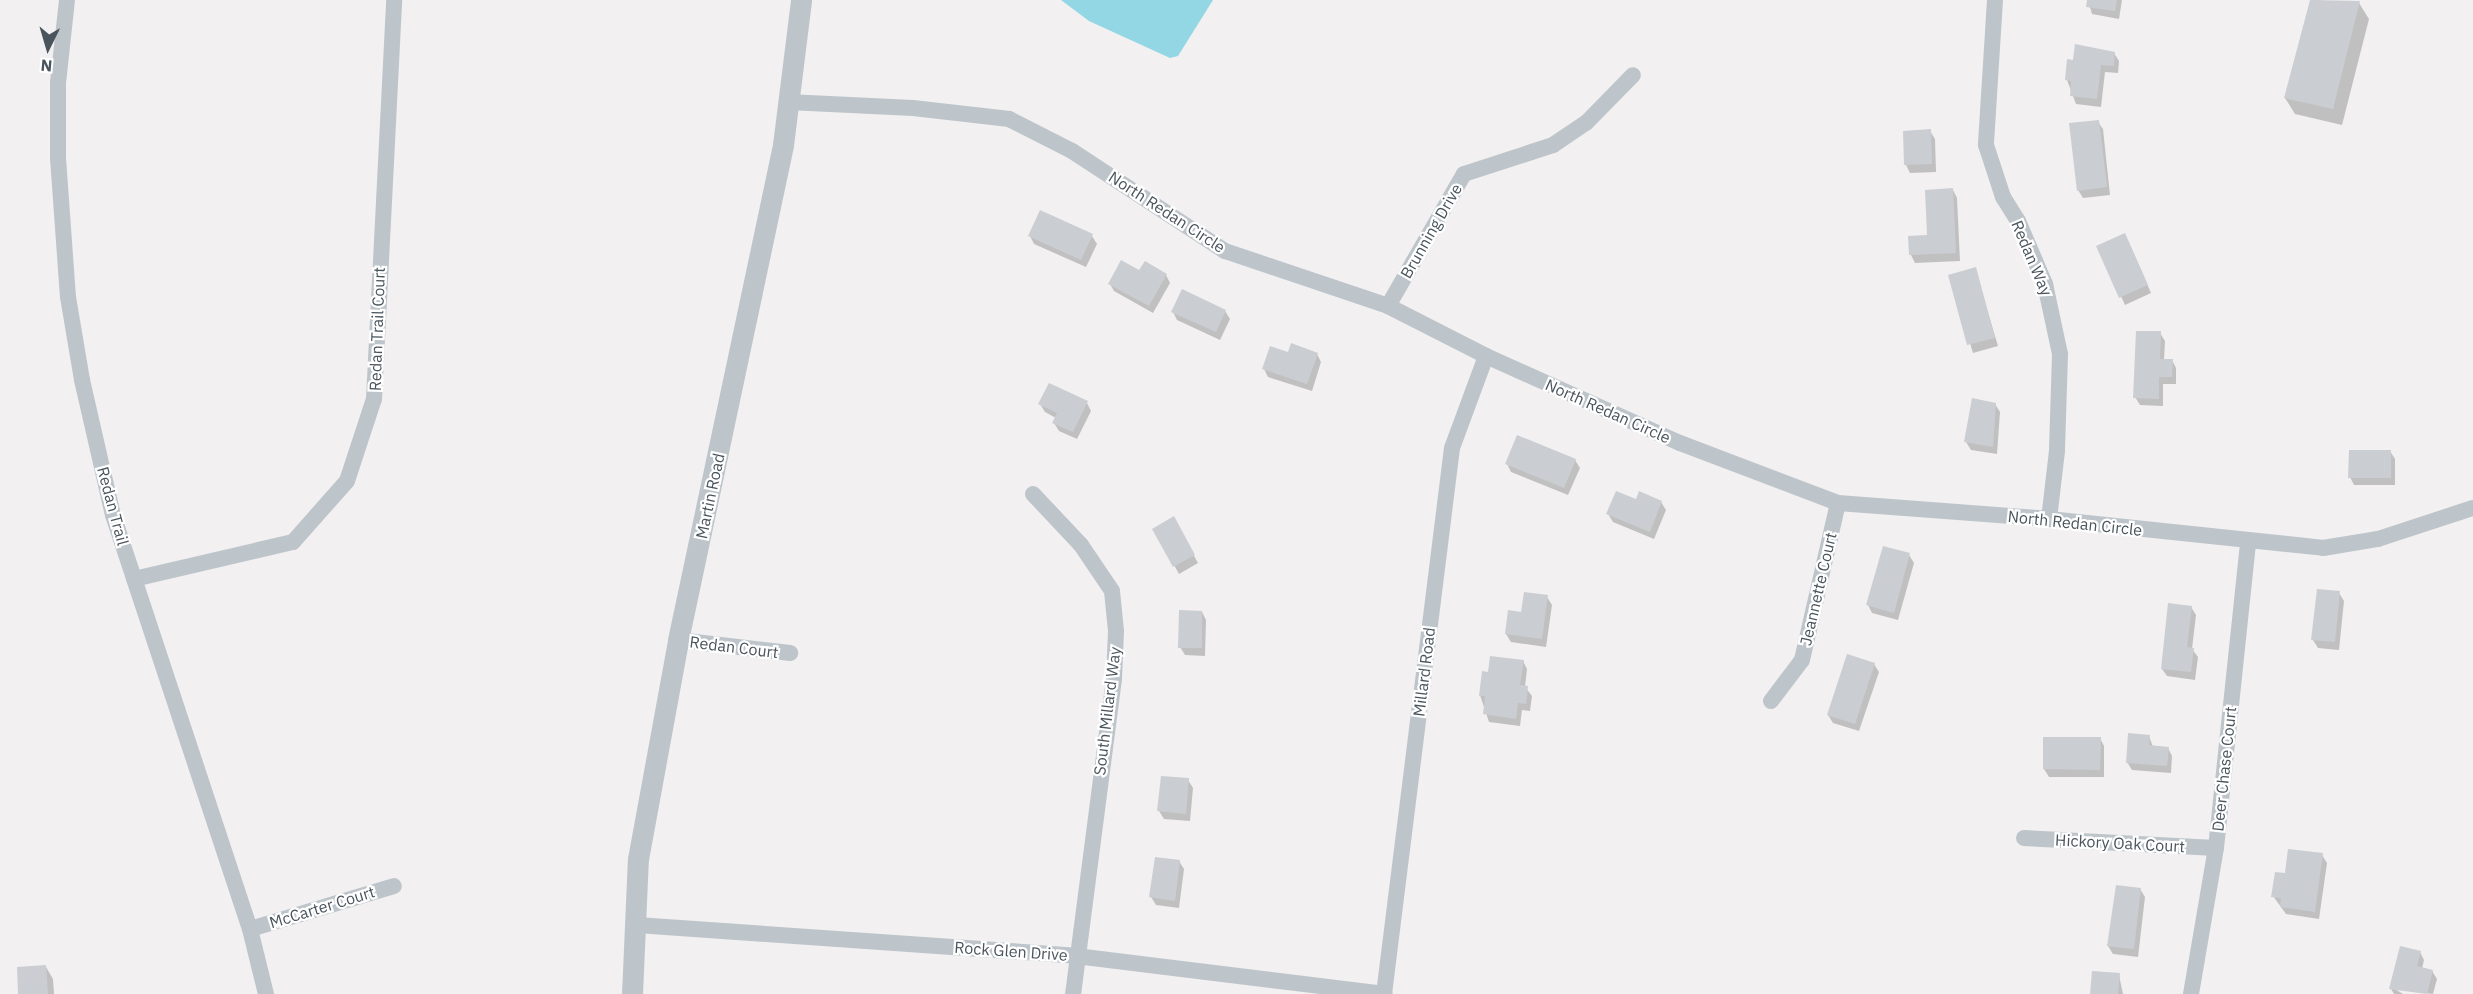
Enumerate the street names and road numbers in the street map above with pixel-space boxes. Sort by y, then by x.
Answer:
street label: North Redan Circle [1105,167,1229,257]
street label: Brunning Drive [1396,180,1466,282]
street label: Redan Way [2008,217,2056,299]
street label: Redan Trail Court [365,267,389,391]
street label: North Redan Circle [1542,375,1674,447]
street label: Martin Road [692,452,728,540]
street label: Redan Trail [93,465,133,547]
street label: North Redan Circle [2007,506,2143,540]
street label: Jeannette Court [1796,531,1840,647]
street label: Millard Road [1409,626,1439,718]
street label: Redan Court [689,632,779,662]
street label: South Millard Way [1090,646,1124,776]
street label: Deer Chase Court [2208,706,2240,832]
street label: Hickory Oak Court [2055,830,2185,856]
street label: McCarter Court [267,882,377,932]
street label: Rock Glen Drive [954,937,1068,965]

